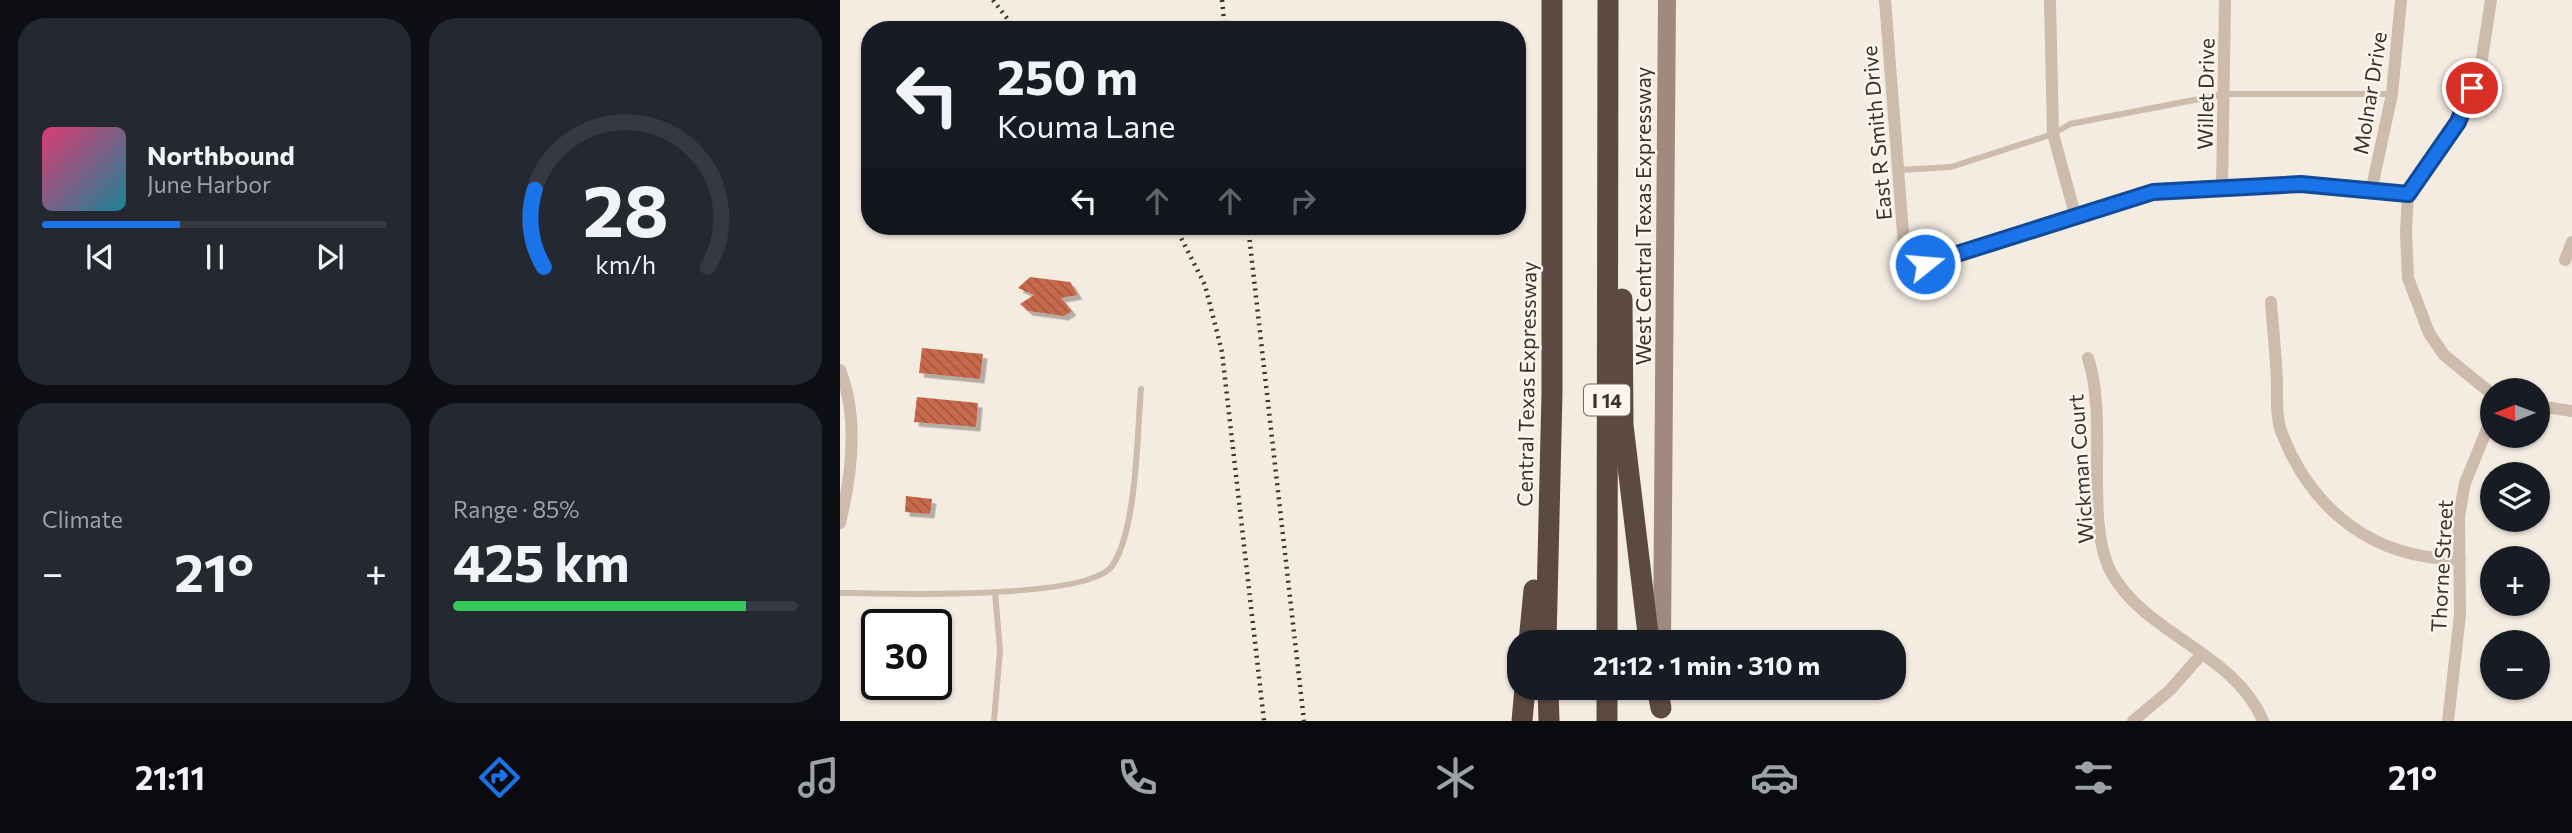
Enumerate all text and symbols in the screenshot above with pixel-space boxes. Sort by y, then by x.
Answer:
street label: Molnar Drive [2347,30,2391,156]
street label: Willet Drive [2192,38,2218,150]
text: 250 m [997,45,1138,105]
street label: East R Smith Drive [1856,45,1896,221]
icon: left [882,49,973,140]
pin [2442,58,2502,118]
street label: West Central Texas Expressway [1630,67,1655,365]
icon: arrive [2453,69,2491,107]
text: Kouma Lane [997,105,1175,145]
text: Northbound [147,139,295,170]
text: 28 [583,164,669,253]
text: June Harbor [147,170,271,198]
icon: left [1065,182,1103,220]
icon: ahead [1138,182,1176,220]
icon: ahead [1211,182,1249,220]
icon: right [1284,182,1322,220]
position arrow [1888,227,1962,301]
icon: previous [81,238,119,276]
icon: pause [196,238,234,276]
icon: next [311,238,349,276]
text: km/h [595,249,656,279]
street label: Central Texas Expressway [1511,261,1541,507]
north arrow [2480,378,2550,448]
map controls [2480,378,2550,700]
road number: I 14 [1584,384,1630,416]
street label: Wickman Court [2062,394,2098,544]
button: layers [2480,462,2550,532]
text: Range · 85% [453,495,580,523]
street label: Thorne Street [2425,499,2457,633]
text: Climate [42,505,123,533]
text: 425 km [453,529,630,593]
text: 21° [174,539,254,603]
button: + [2480,546,2550,616]
text: − [42,548,64,595]
text: + [365,548,387,595]
speed limit sign: 30 [861,609,952,700]
button: − [2480,630,2550,700]
text: 21:12 · 1 min · 310 m [1593,649,1820,680]
icon: directions [475,753,524,802]
icon: music [794,753,843,802]
icon: phone [1113,753,1162,802]
icon: climate [1431,753,1480,802]
icon: car [1750,753,1799,802]
icon: filters [2069,753,2118,802]
text: 21:11 [135,757,205,797]
text: 21° [2388,757,2437,797]

